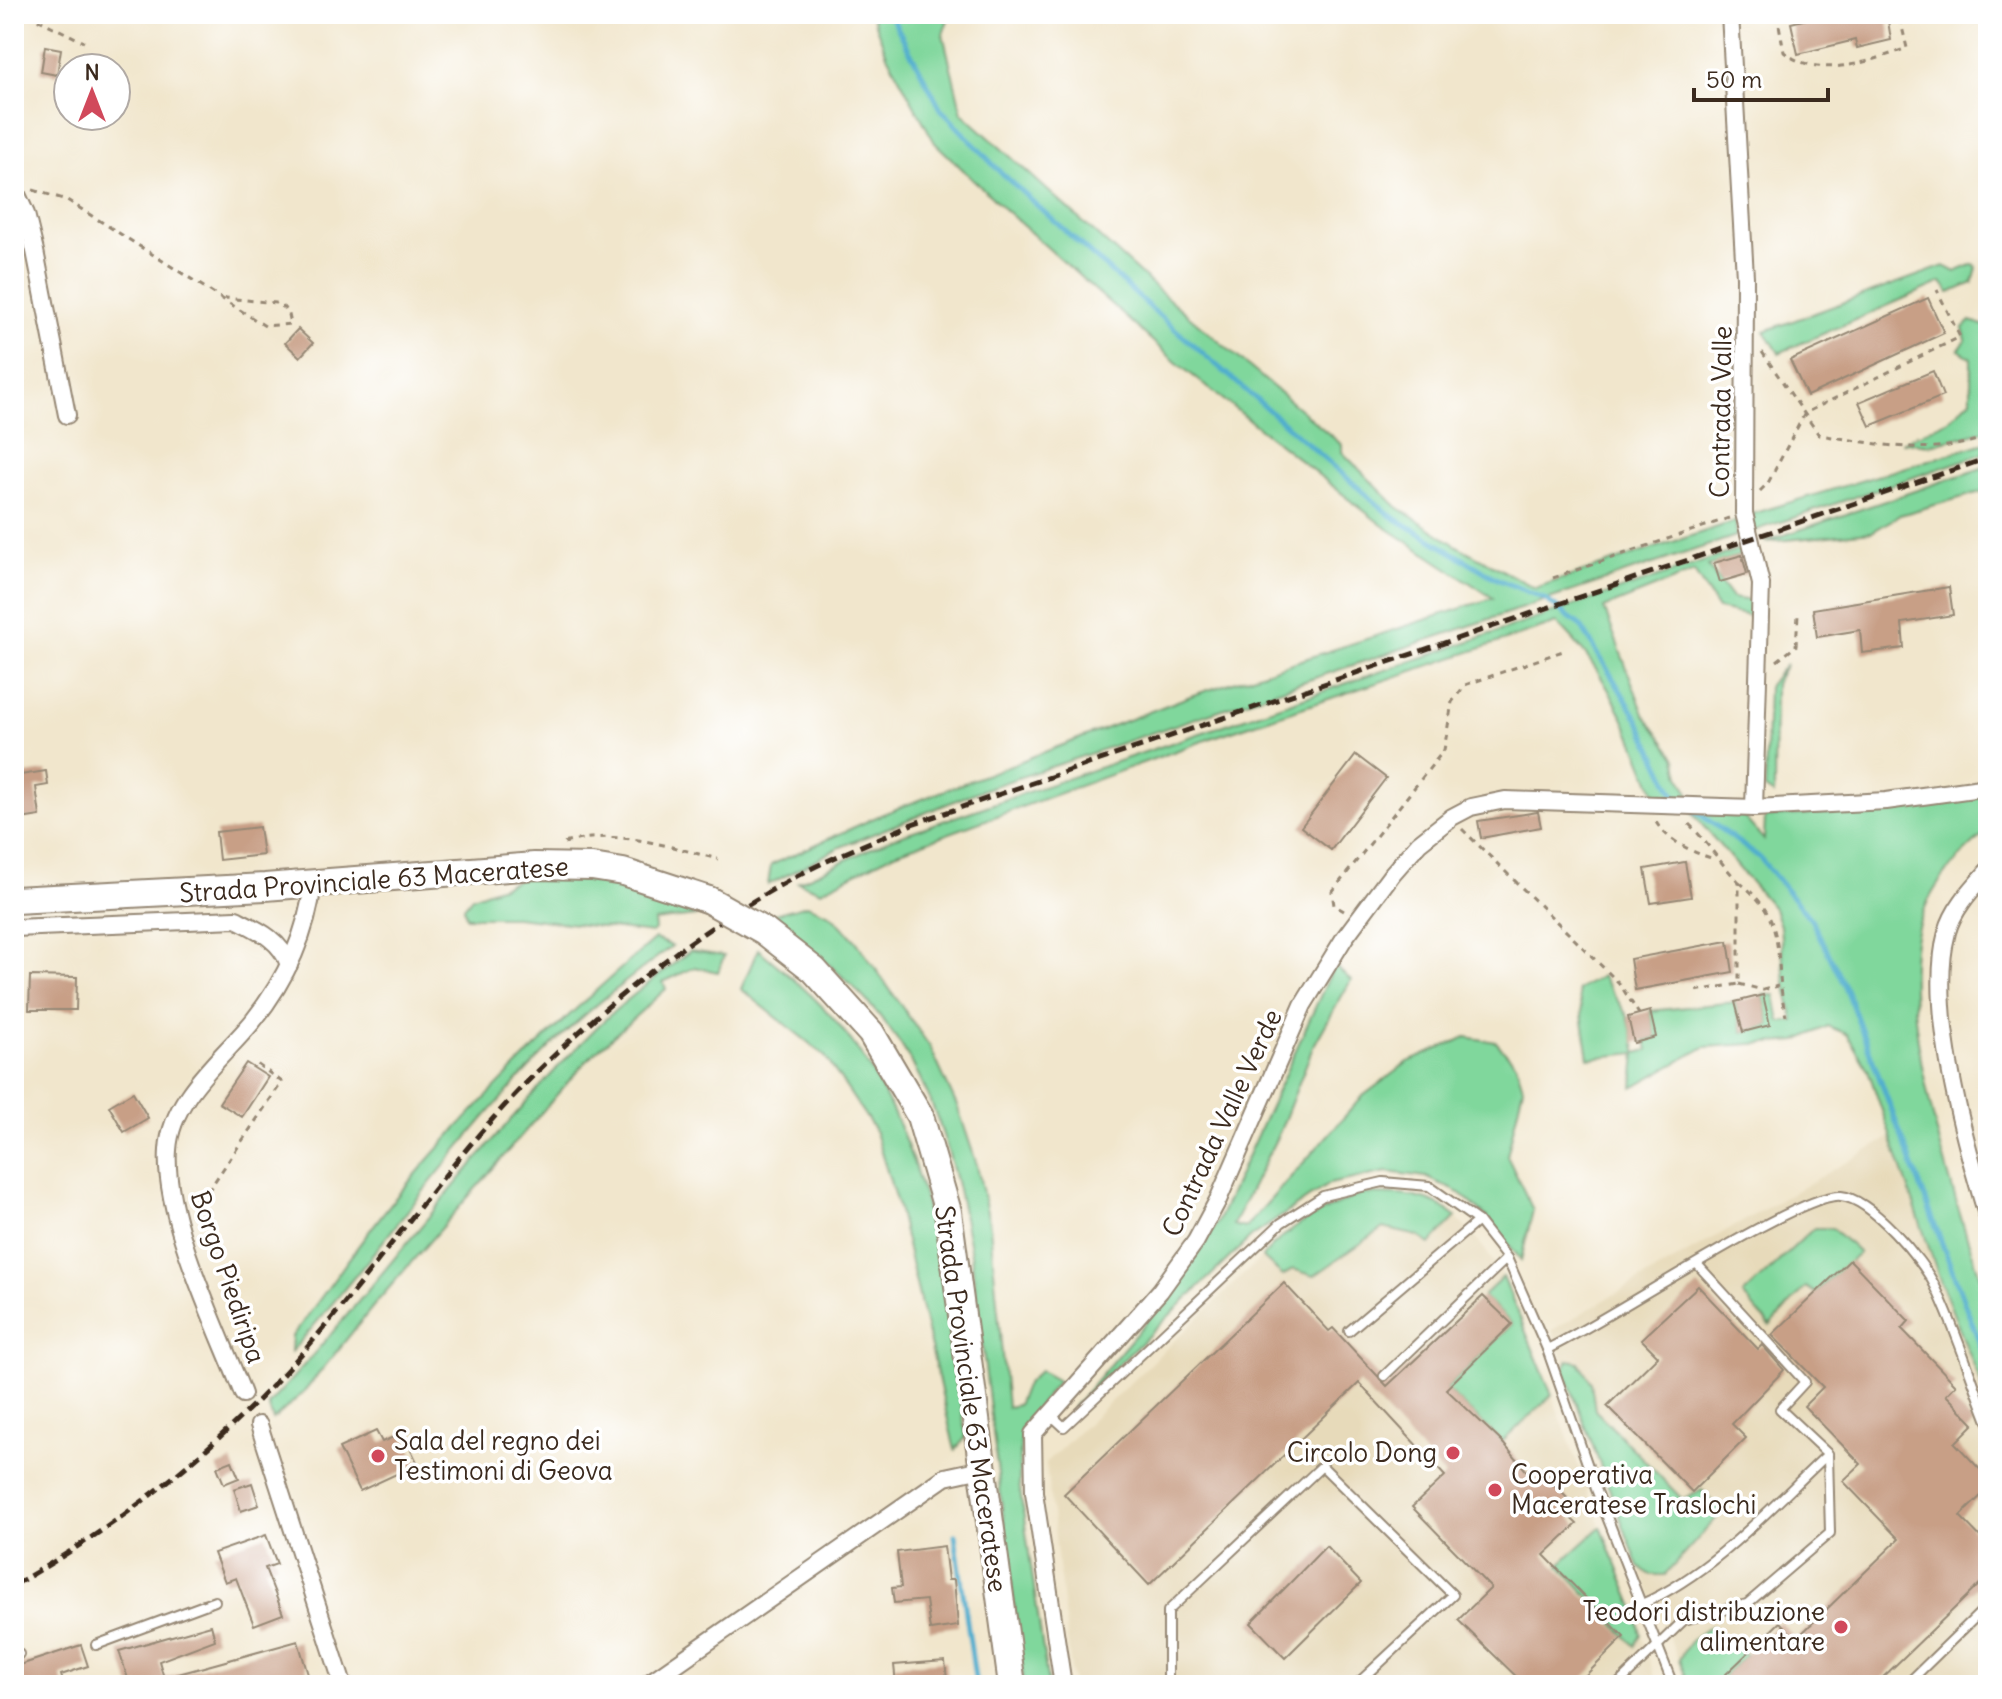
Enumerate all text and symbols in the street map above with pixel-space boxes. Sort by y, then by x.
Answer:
north arrow [52,52,132,132]
scale bar [1694,52,1828,102]
text: N [84,58,100,86]
text: 50 m [1706,64,1762,94]
street label: Contrada Valle [1703,326,1738,498]
street label: Strada Provinciale 63 Maceratese [178,849,570,910]
street label: Contrada Valle Verde [1154,1004,1289,1242]
street label: Borgo Piediripa [184,1186,273,1367]
street label: Strada Provinciale 63 Maceratese [928,1204,1015,1594]
place label: Sala del regno dei Testimoni di Geova [394,1424,613,1487]
place label: Circolo Dong [1287,1436,1437,1469]
marker: Circolo Dong [1444,1444,1462,1462]
marker: Sala del regno dei Testimoni di Geova [369,1447,387,1465]
place label: Cooperativa Maceratese Traslochi [1511,1458,1756,1521]
marker: Cooperativa Maceratese Traslochi [1486,1481,1504,1499]
place label: Teodori distribuzione alimentare [1582,1595,1825,1658]
marker: Teodori distribuzione alimentare [1832,1618,1850,1636]

